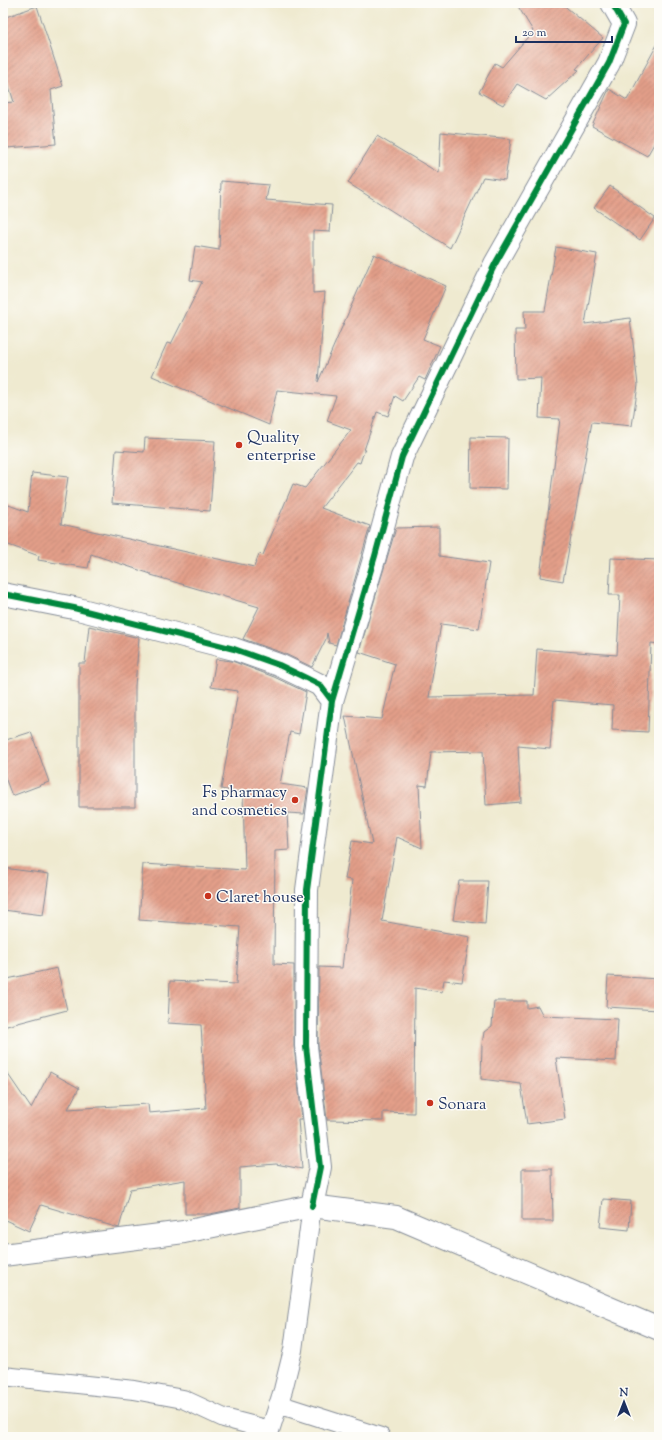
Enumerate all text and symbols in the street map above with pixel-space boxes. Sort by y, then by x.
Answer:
scale bar [516,18,612,44]
text: 20 m [522,24,547,42]
place label: Quality enterprise [247,427,316,468]
marker: Quality enterprise [234,440,244,450]
place label: Fs pharmacy and cosmetics [192,782,287,823]
marker: Fs pharmacy and cosmetics [290,795,300,805]
place label: Claret house [216,887,304,910]
marker: Claret house [203,891,213,901]
place label: Sonara [438,1094,487,1117]
marker: Sonara [425,1098,435,1108]
north arrow [604,1382,644,1422]
text: N [619,1385,629,1401]

